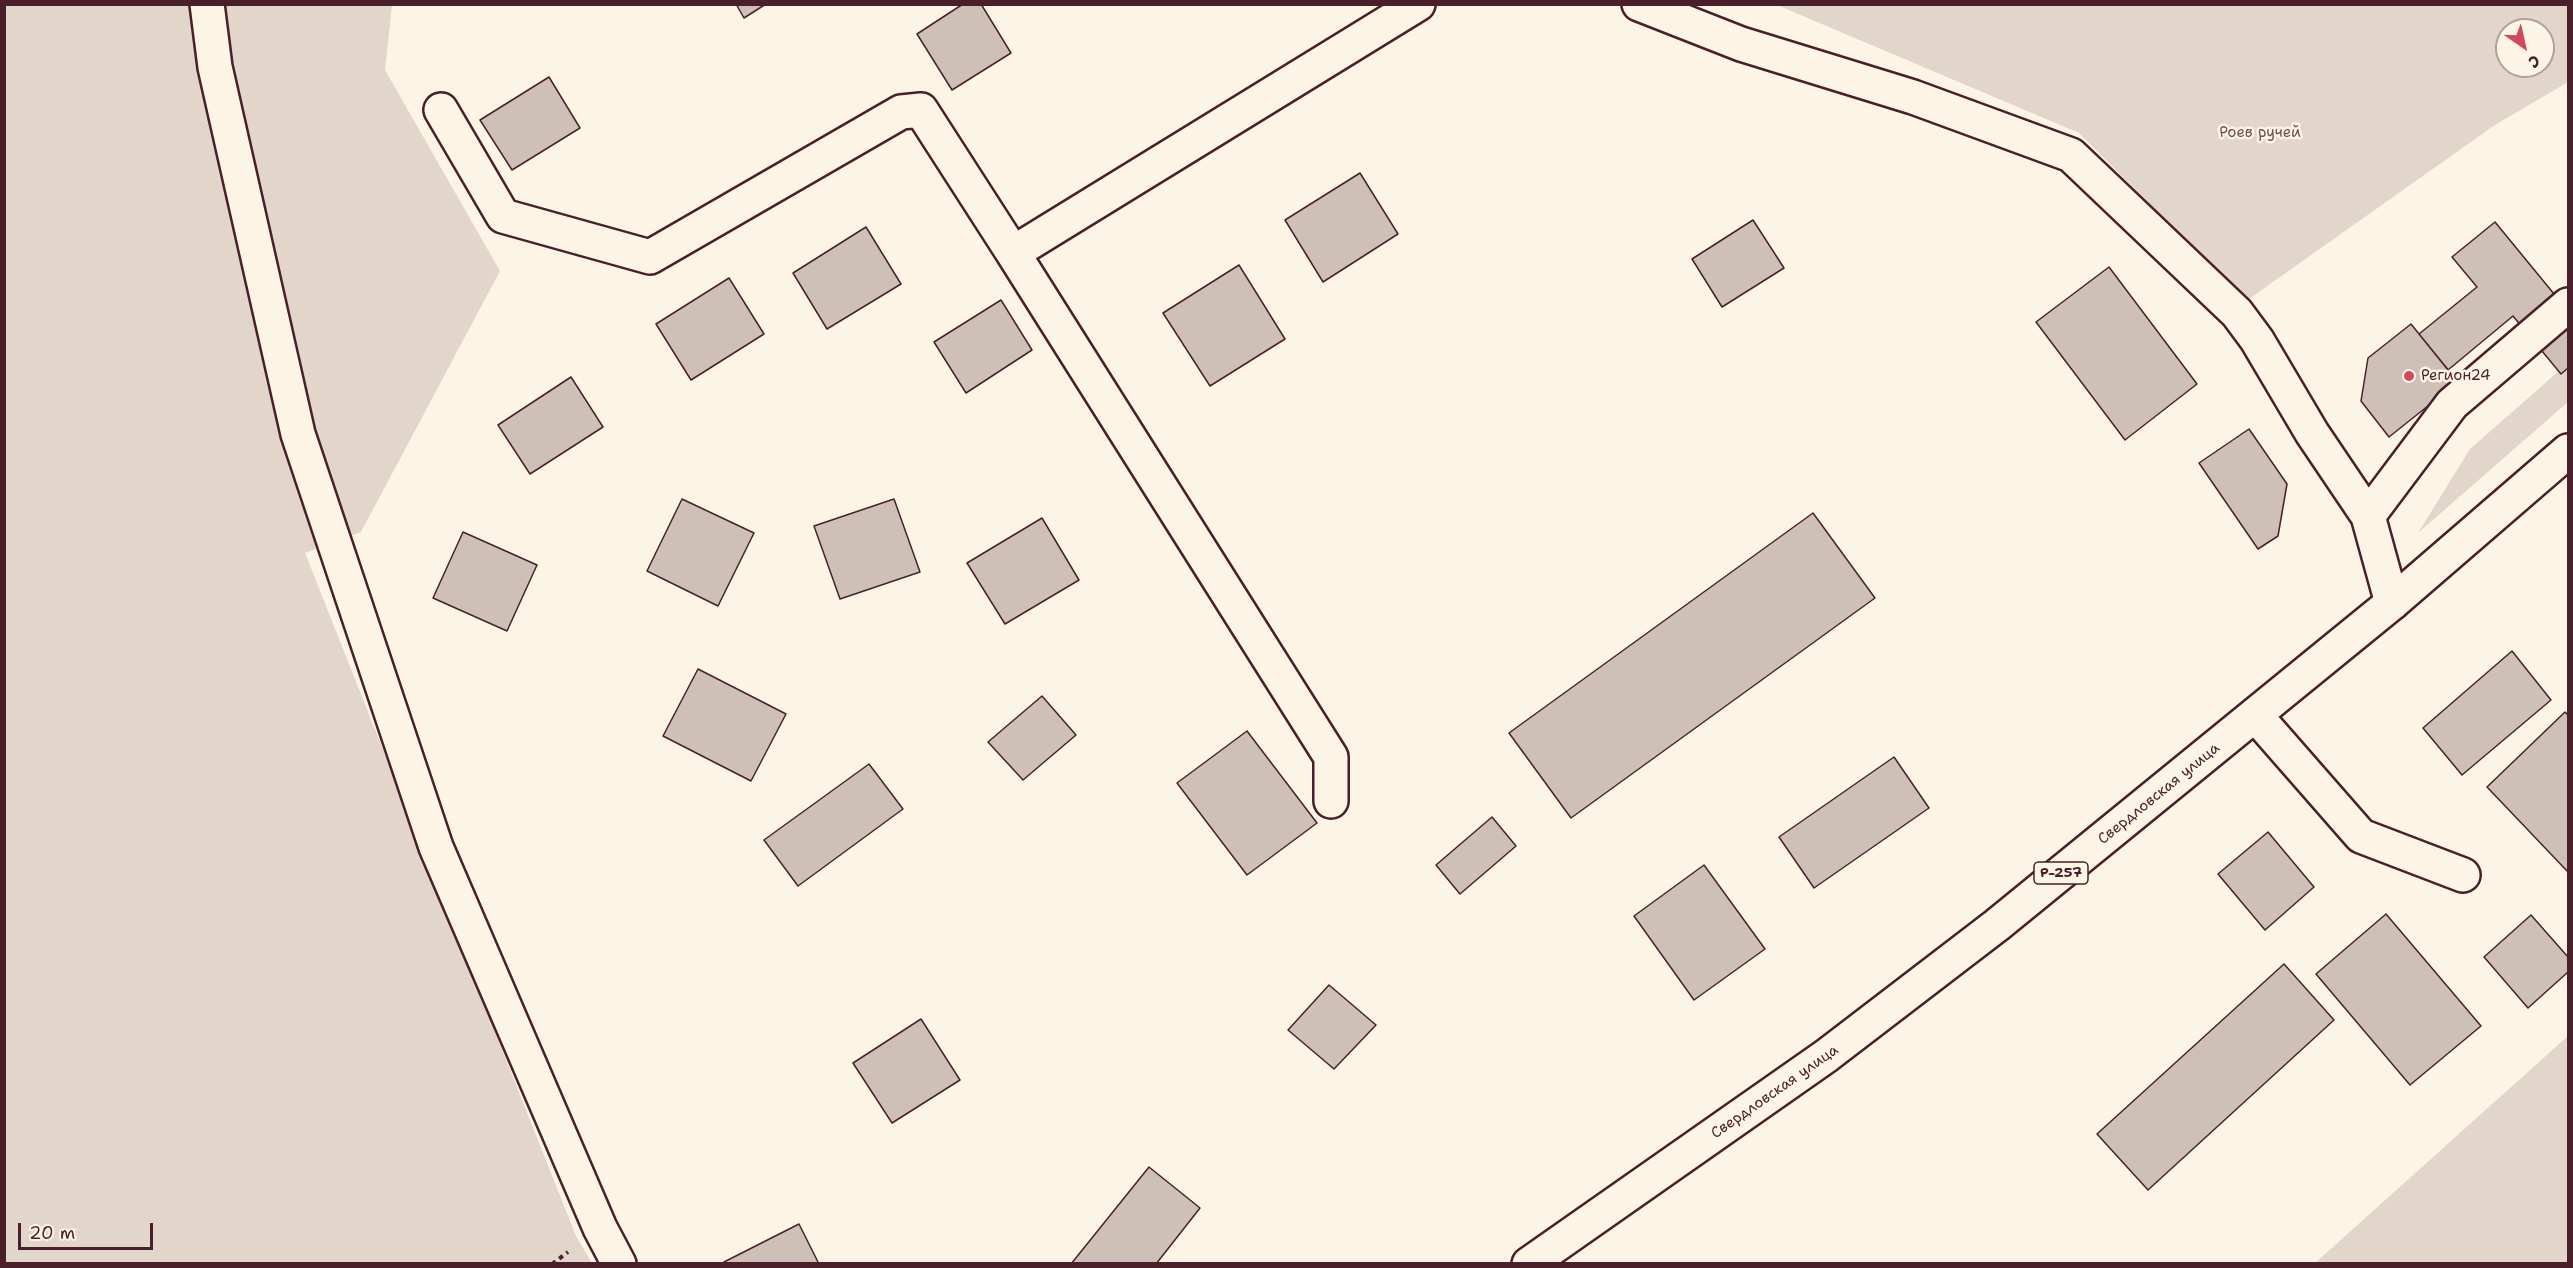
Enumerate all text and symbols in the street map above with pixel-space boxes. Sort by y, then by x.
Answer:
north arrow [2495,18,2555,78]
text: С [2524,50,2544,73]
park label: Роев ручей [2219,124,2301,142]
place label: Регион24 [2421,367,2491,385]
marker: Регион24 [2402,369,2416,383]
street label: Свердловская улица [2095,739,2223,849]
road number: Р-257 [2034,862,2088,884]
street label: Свердловская улица [1708,1041,1842,1143]
scale bar [21,1211,156,1249]
text: 20 m [29,1221,75,1245]

